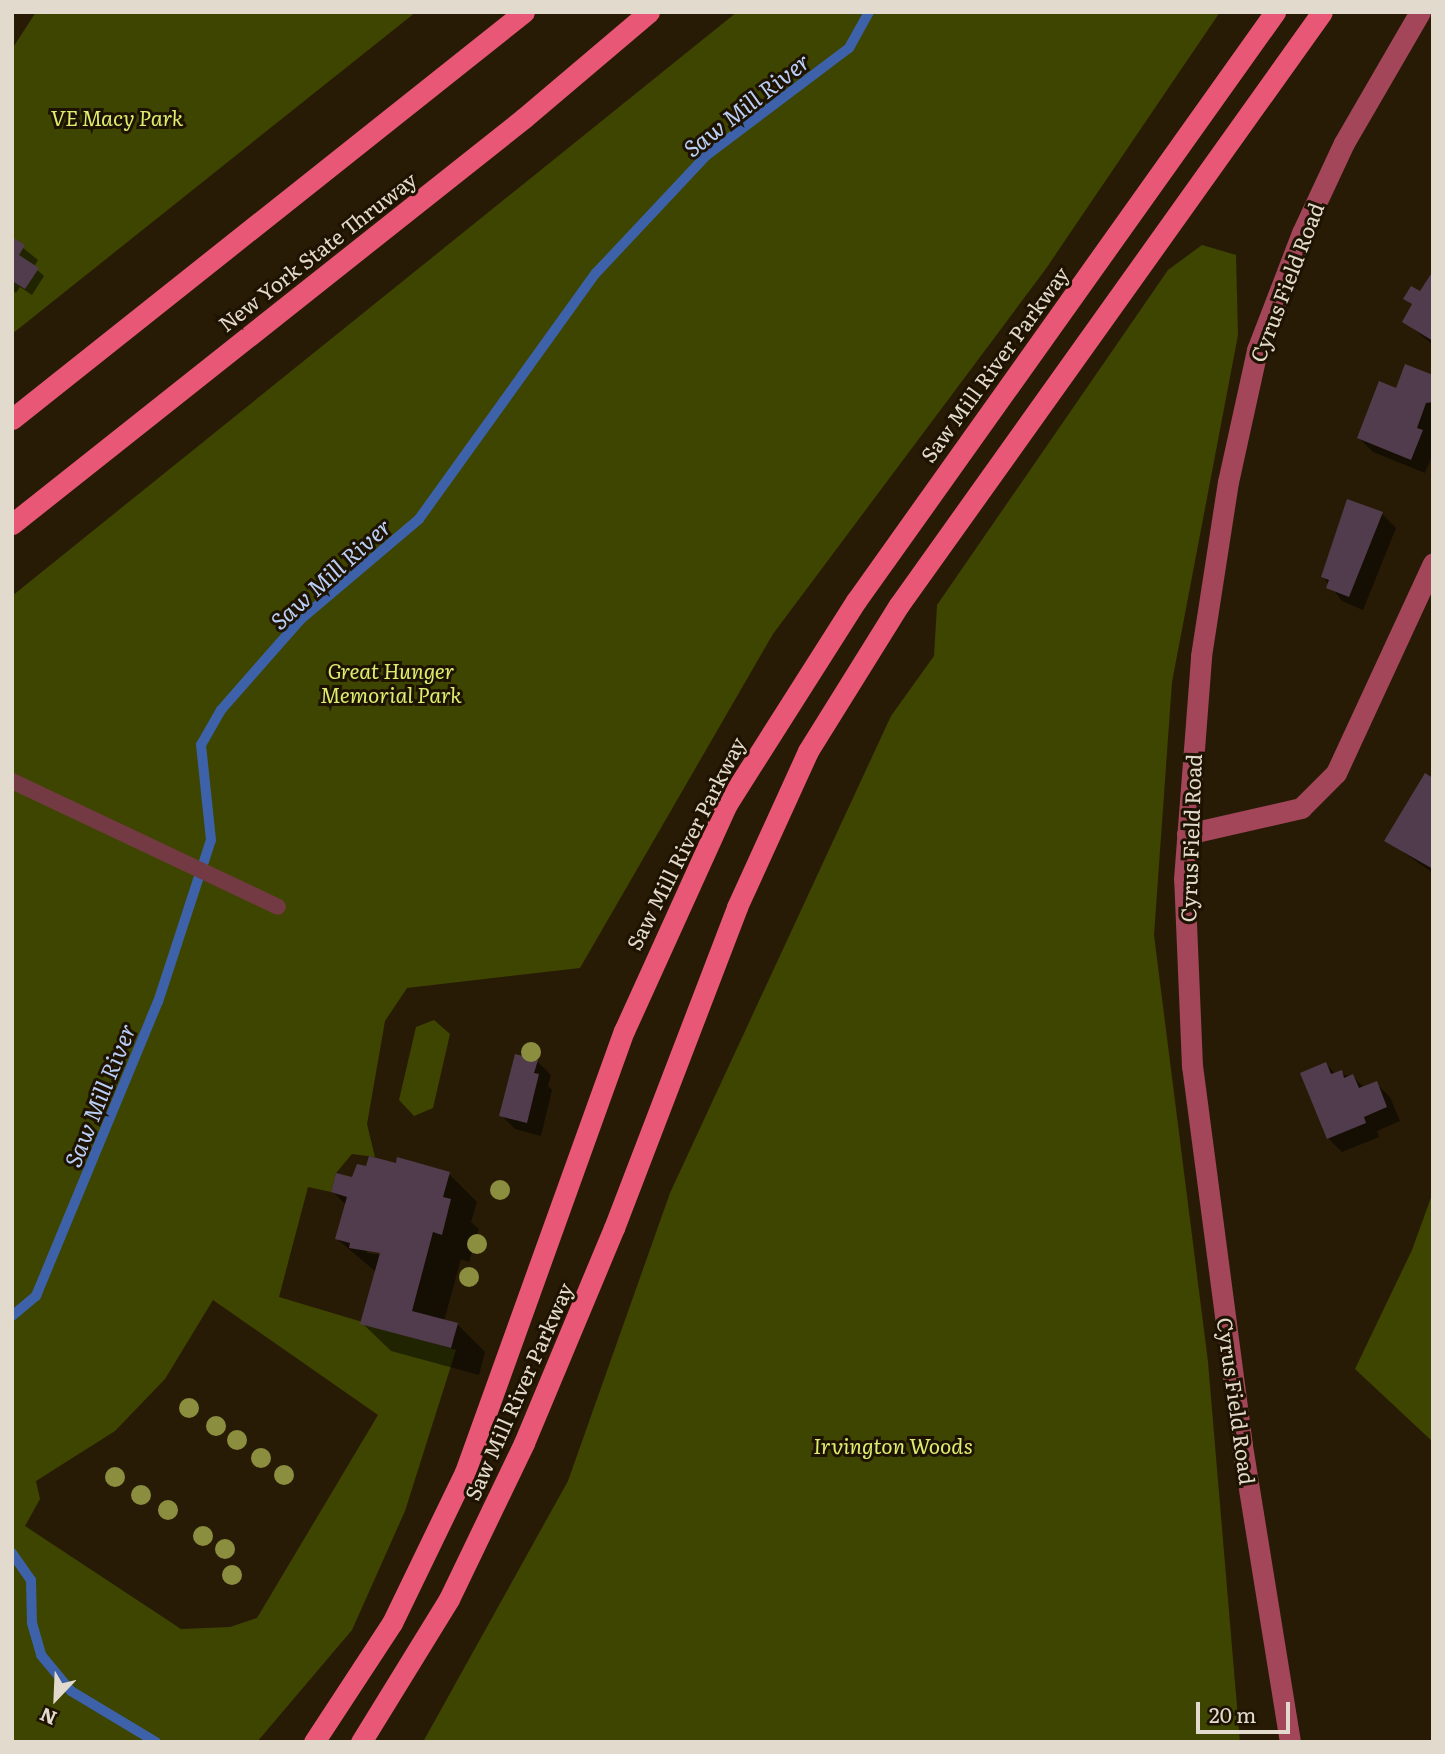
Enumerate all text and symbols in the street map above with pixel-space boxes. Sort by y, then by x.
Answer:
water label: Saw Mill River [678,46,814,162]
park label: VE Macy Park [51,104,183,130]
street label: New York State Thruway [213,166,421,336]
street label: Cyrus Field Road [1244,199,1328,365]
street label: Saw Mill River Parkway [915,261,1073,467]
water label: Saw Mill River [264,512,396,634]
park label: Great Hunger Memorial Park [320,657,462,707]
street label: Saw Mill River Parkway [620,732,750,954]
street label: Cyrus Field Road [1174,753,1206,923]
water label: Saw Mill River [58,1019,140,1171]
street label: Saw Mill River Parkway [459,1278,577,1504]
street label: Cyrus Field Road [1213,1316,1261,1486]
park label: Irvington Woods [813,1432,973,1458]
north arrow [21,1663,91,1733]
scale bar [1200,1688,1294,1732]
text: 20 m [1209,1698,1256,1729]
text: N [35,1701,61,1733]

